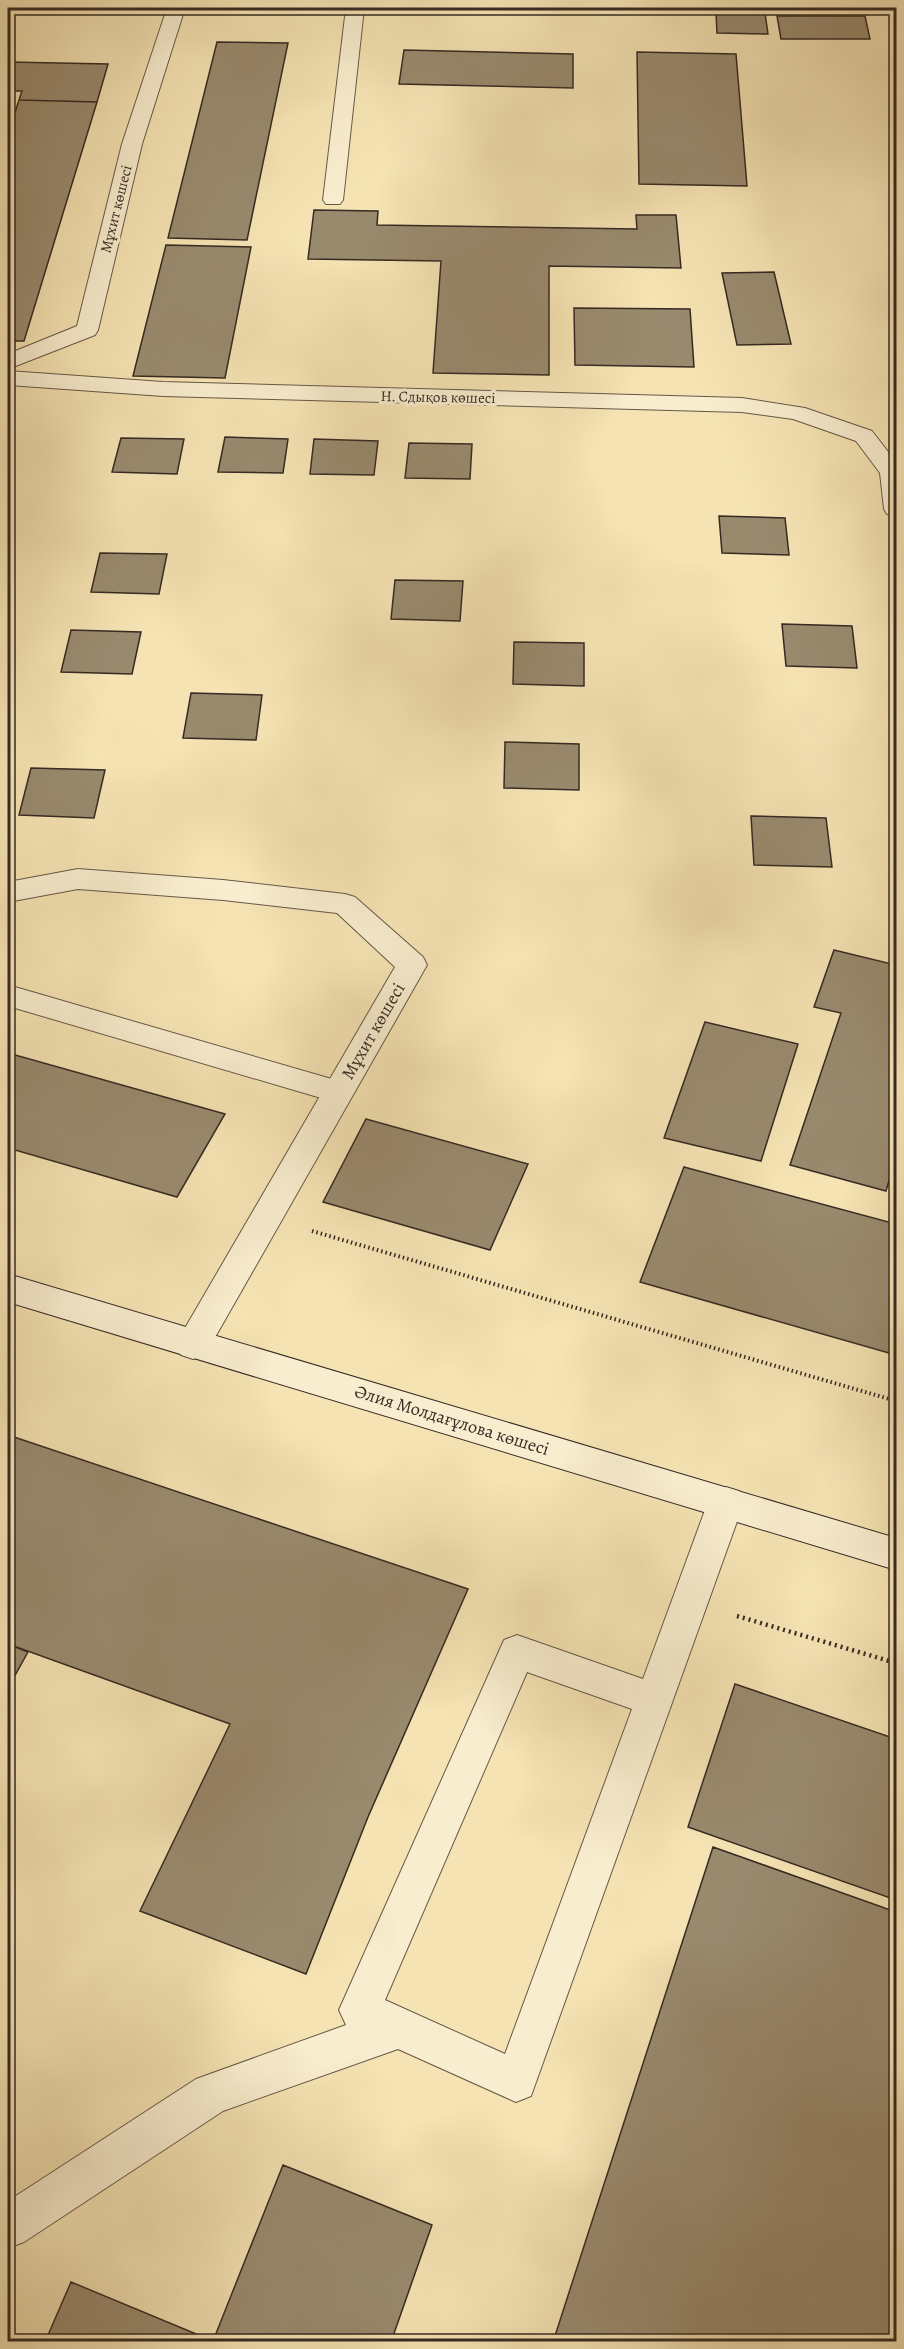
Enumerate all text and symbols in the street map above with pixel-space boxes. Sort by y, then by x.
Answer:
street label: Мұхит көшесі [95,163,137,255]
street label: Н. Сдықов көшесі [380,386,496,408]
street label: Мұхит көшесі [336,978,410,1084]
street label: Әлия Молдағұлова көшесі [352,1379,552,1461]

